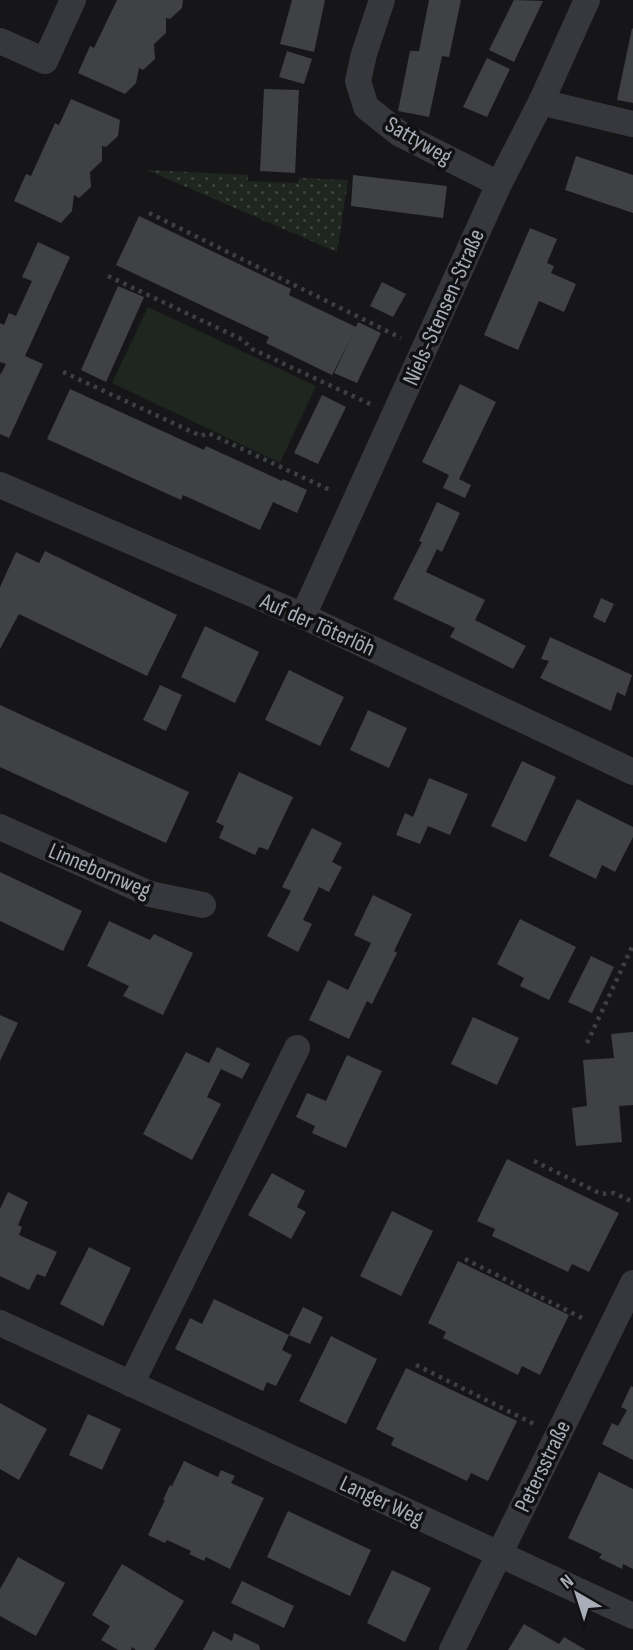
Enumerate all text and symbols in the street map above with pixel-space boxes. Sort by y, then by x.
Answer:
street label: Sattyweg [380,111,457,171]
street label: Niels-Stensen-Straße [397,225,491,390]
street label: Auf der Töterlöh [255,587,379,663]
street label: Linnebornweg [44,837,155,905]
street label: Petersstraße [509,1416,577,1517]
street label: Langer Weg [335,1469,428,1532]
north arrow [542,1559,612,1629]
text: N [556,1570,578,1594]

